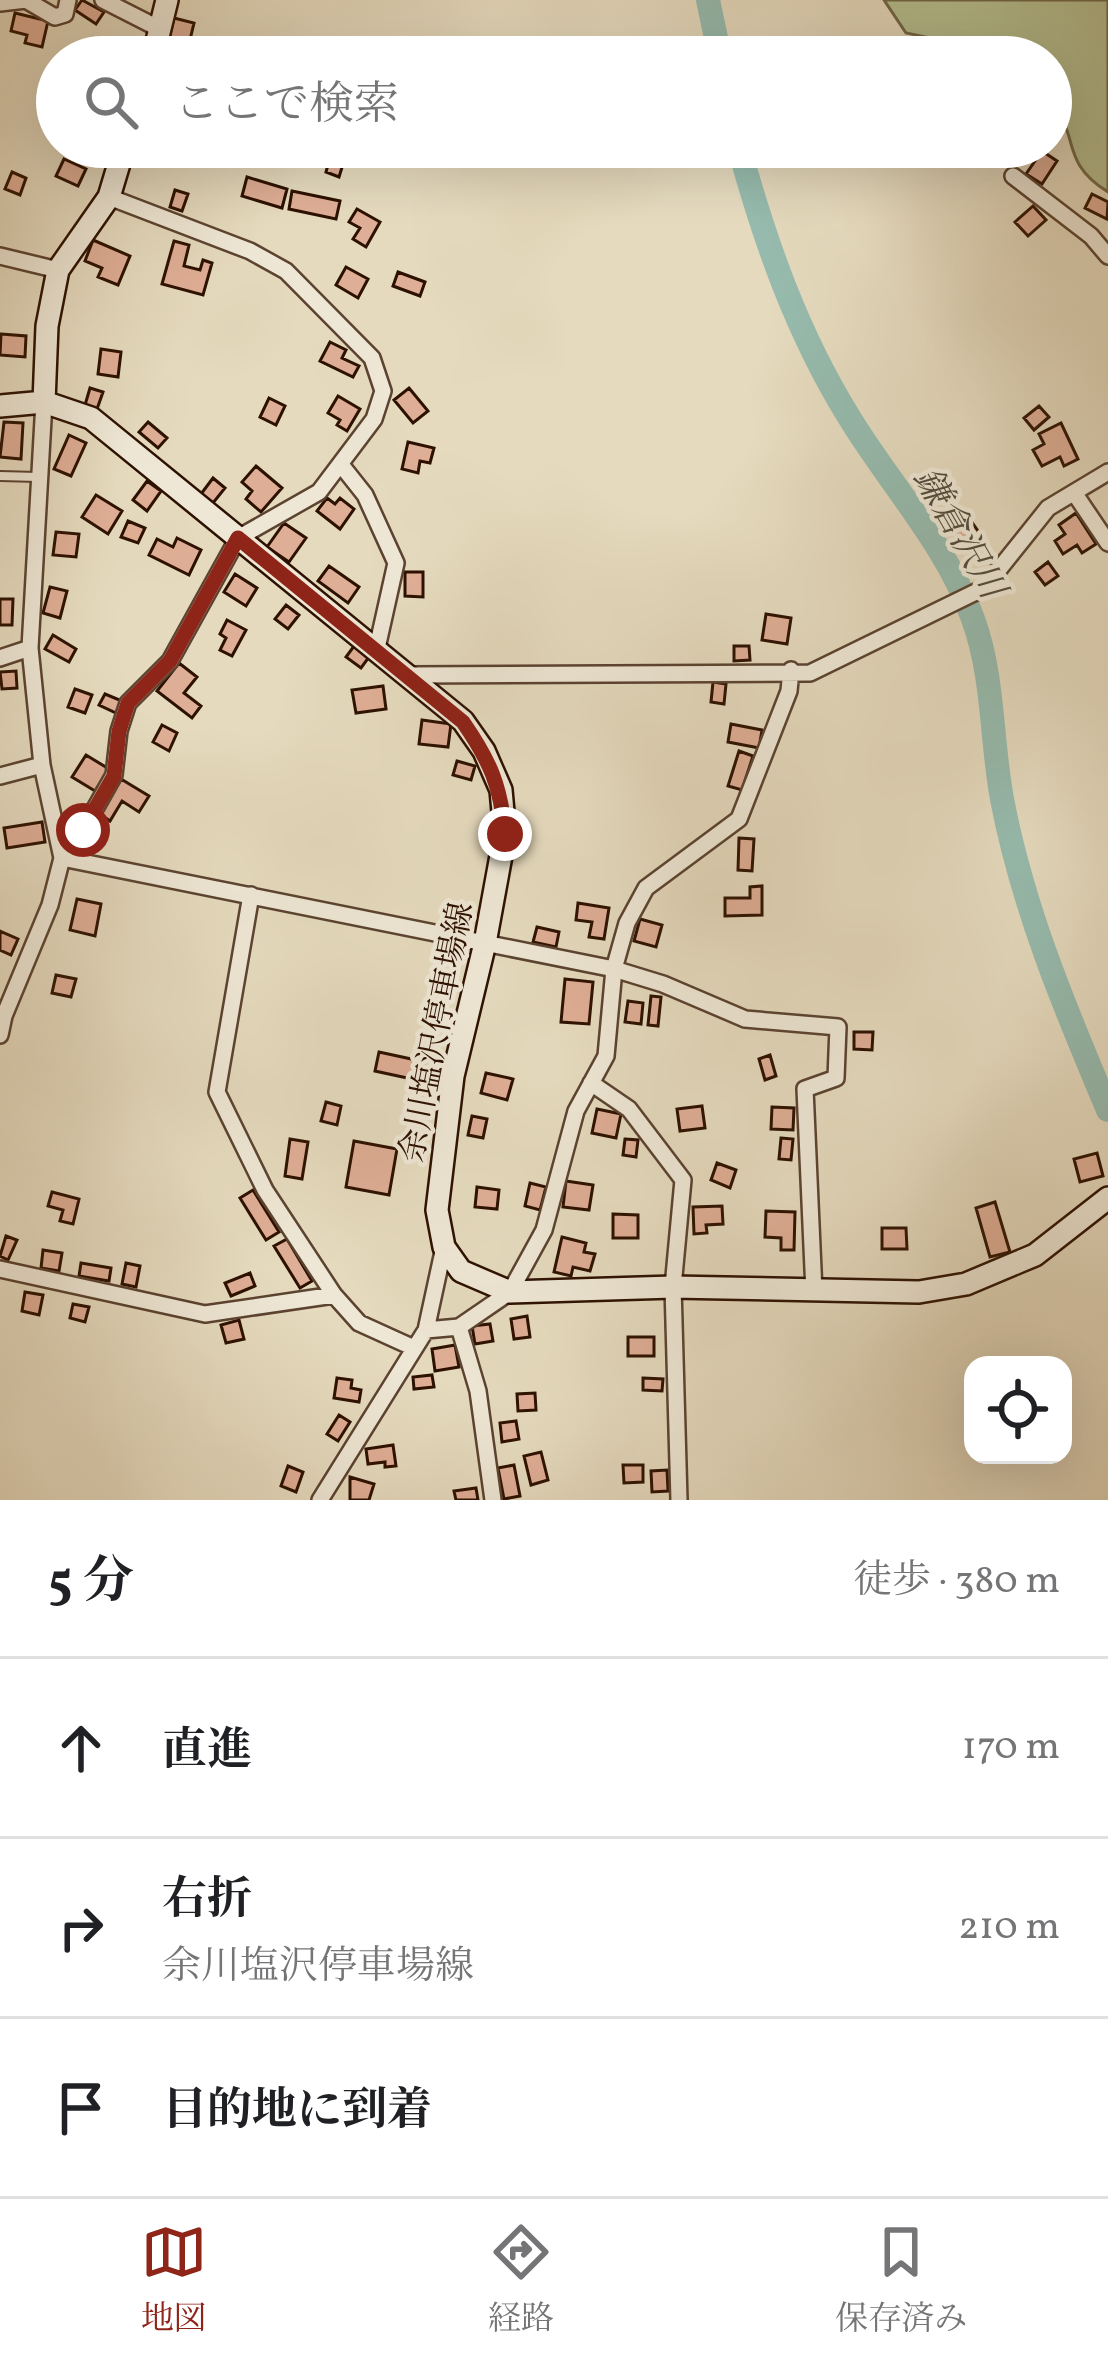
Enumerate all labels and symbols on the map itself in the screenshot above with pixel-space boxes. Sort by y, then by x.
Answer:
water label: 鎌倉沢川 [900,459,1017,612]
route start [56,803,110,857]
route end [478,807,532,861]
street label: 余川塩沢停車場線 [391,899,487,1167]

